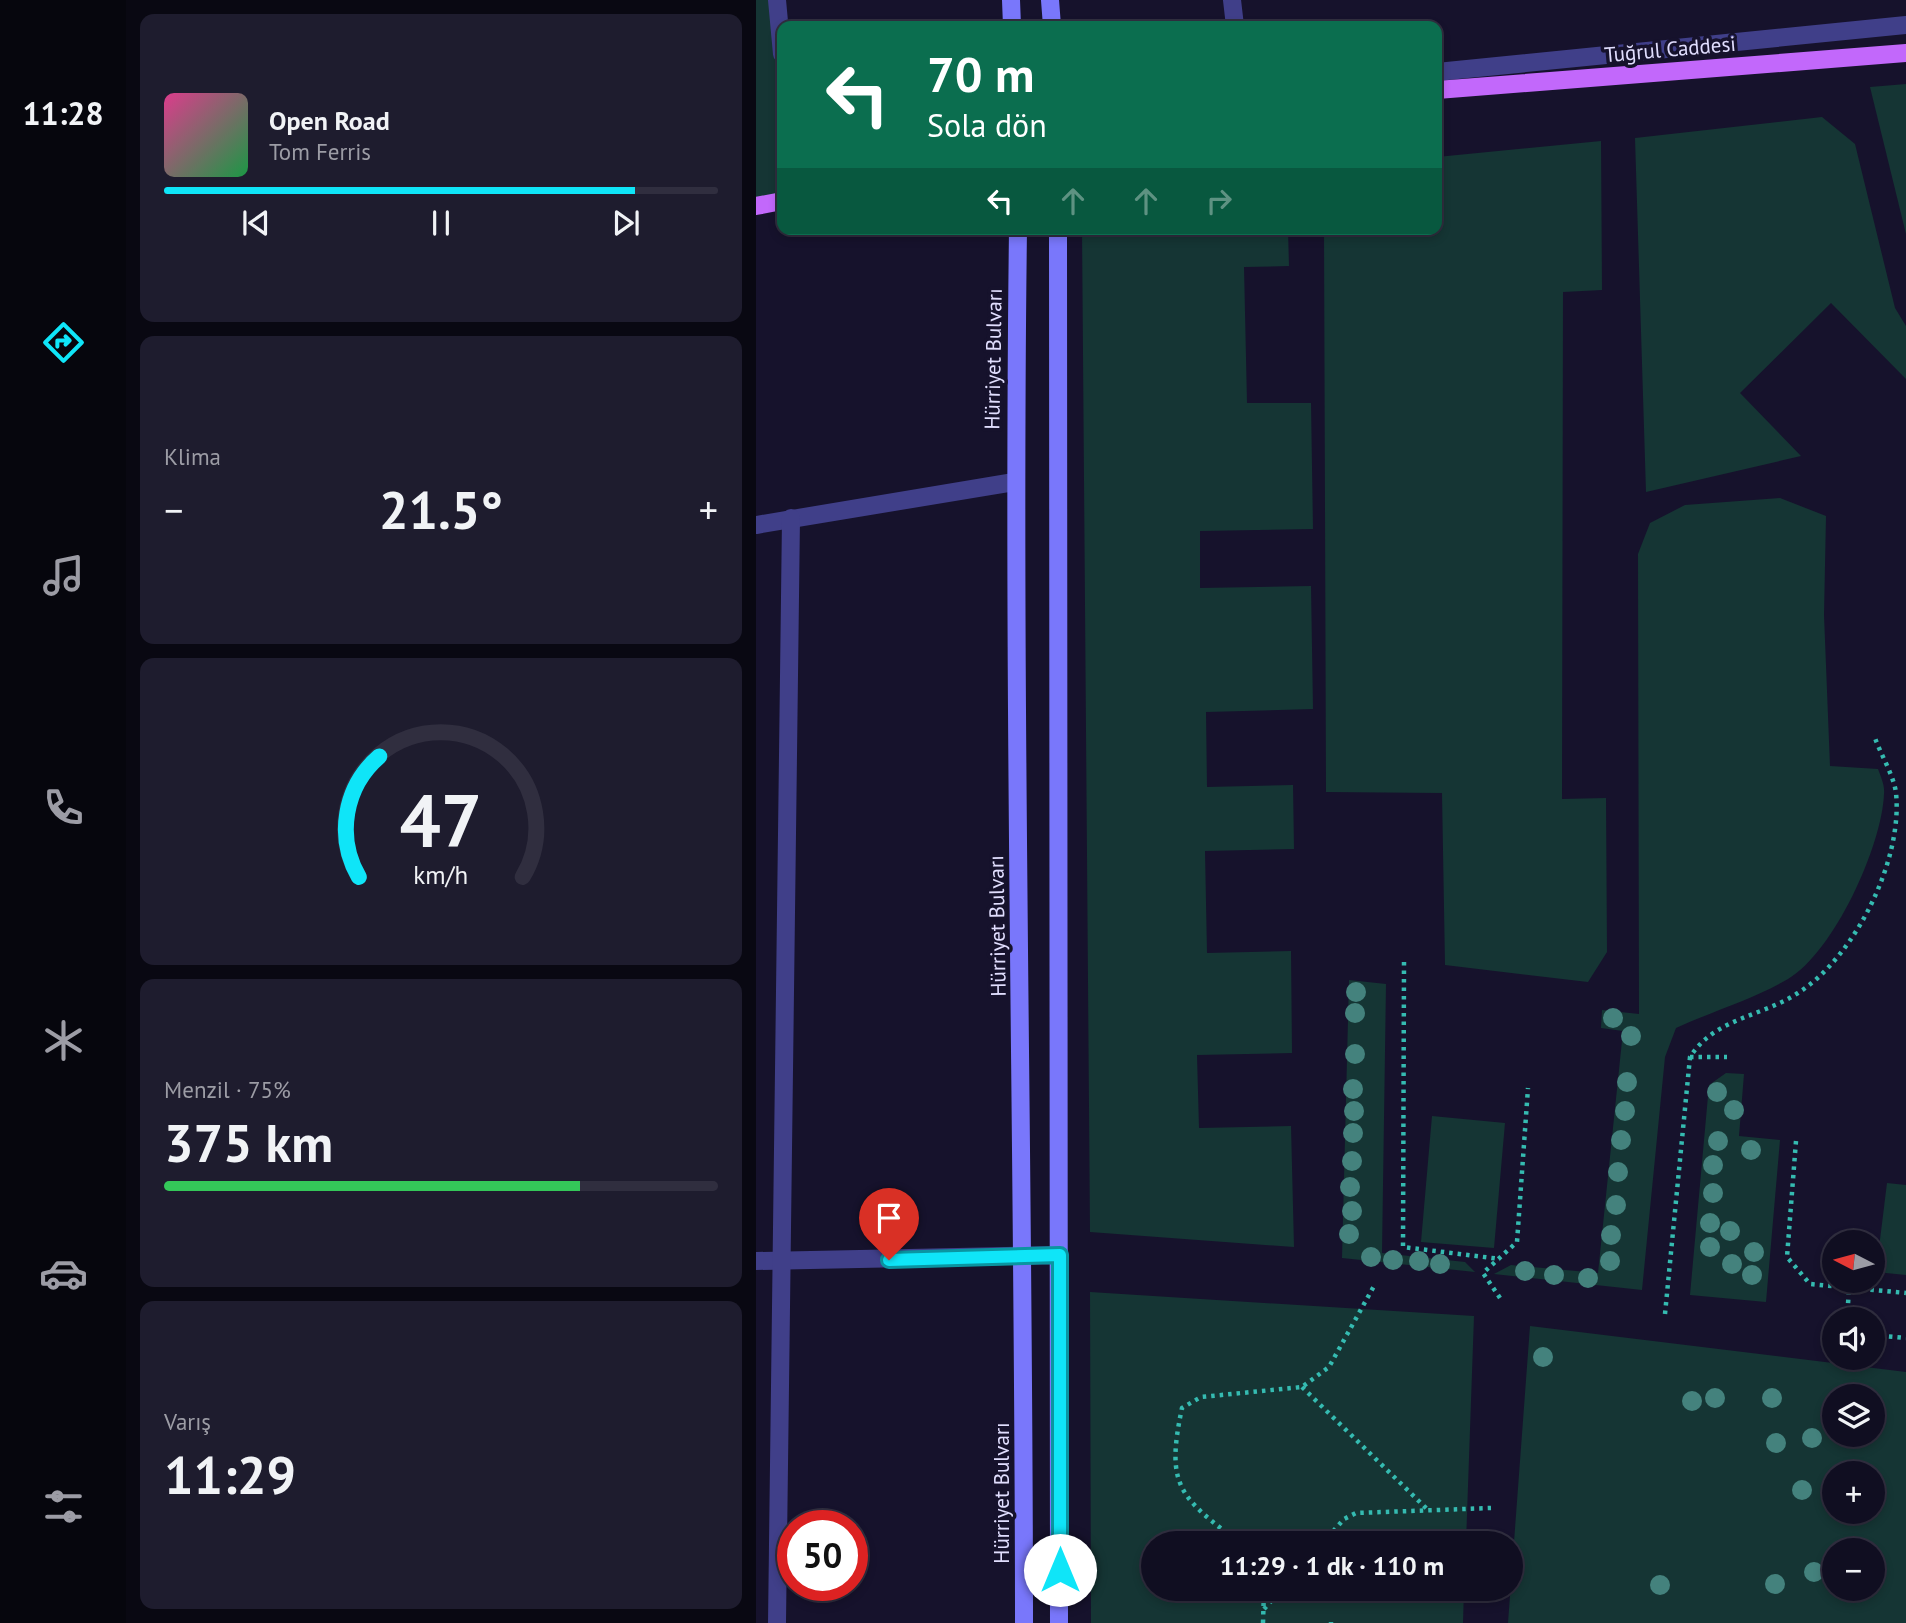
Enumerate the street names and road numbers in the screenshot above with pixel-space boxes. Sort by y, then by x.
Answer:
street label: Tuğrul Caddesi [1603,30,1737,68]
street label: Hürriyet Bulvarı [978,288,1008,430]
street label: Hürriyet Bulvarı [982,855,1012,997]
street label: Hürriyet Bulvarı [988,1422,1015,1564]

